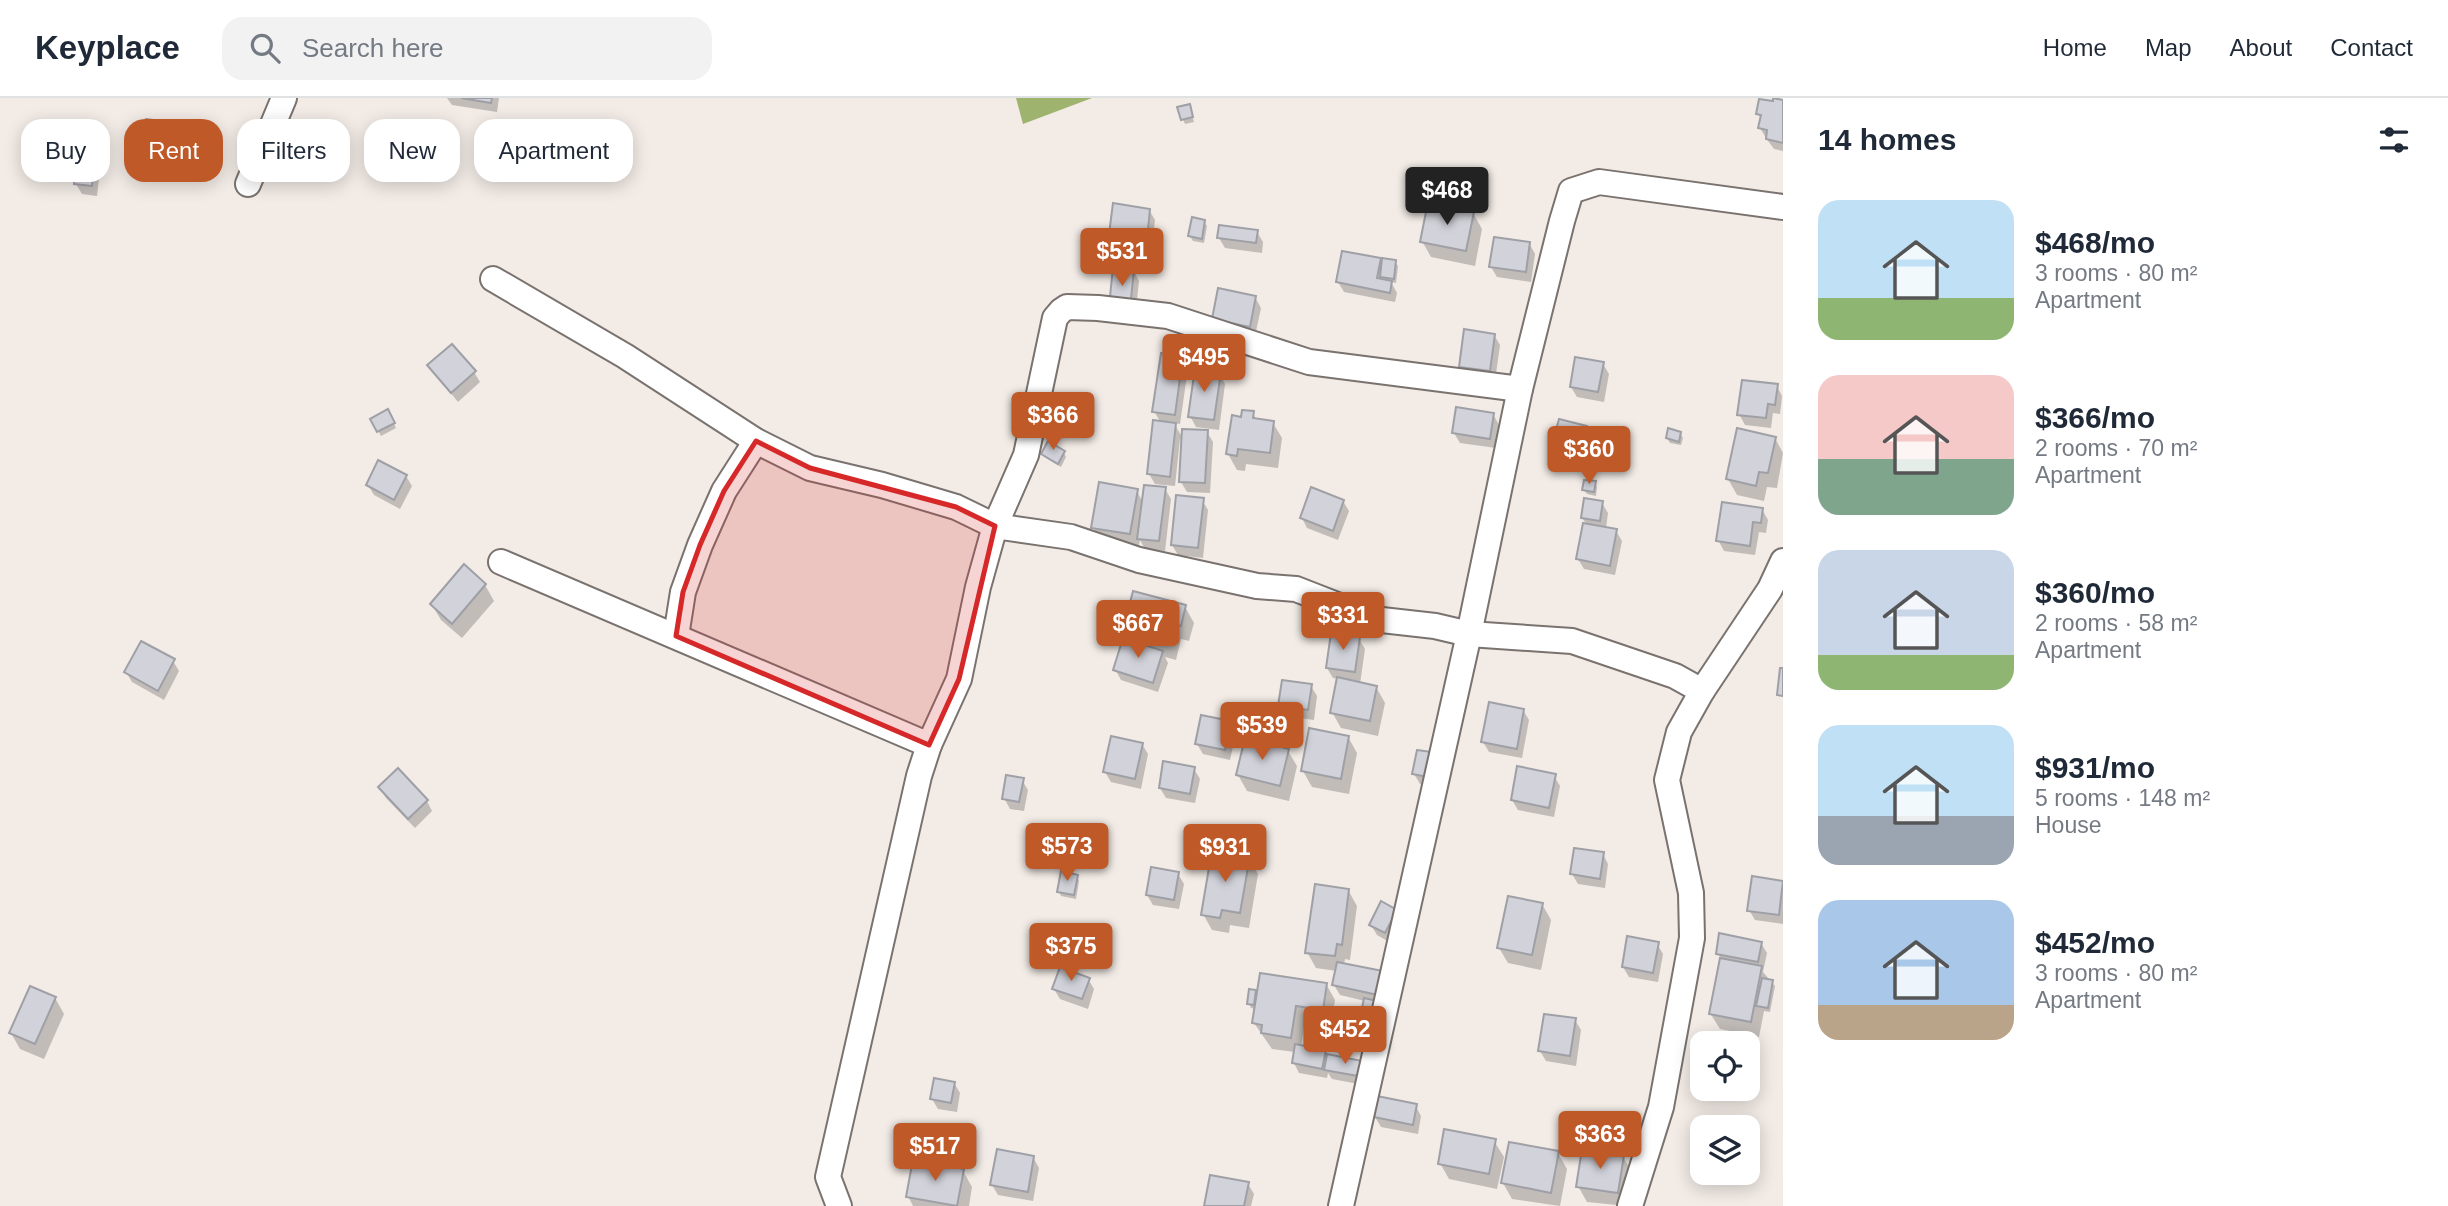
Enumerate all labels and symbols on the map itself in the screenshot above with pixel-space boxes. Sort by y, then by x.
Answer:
pin: $468 [1406,167,1488,227]
pin: $531 [1081,228,1163,288]
pin: $495 [1163,334,1245,394]
pin: $366 [1012,392,1094,452]
pin: $360 [1548,426,1630,486]
pin: $331 [1302,592,1384,652]
pin: $667 [1097,601,1179,660]
pin: $539 [1221,702,1303,762]
pin: $573 [1026,824,1108,883]
pin: $931 [1184,824,1266,884]
pin: $375 [1030,924,1112,983]
pin: $452 [1304,1006,1386,1066]
pin: $363 [1559,1112,1641,1171]
pin: $517 [894,1124,976,1183]

